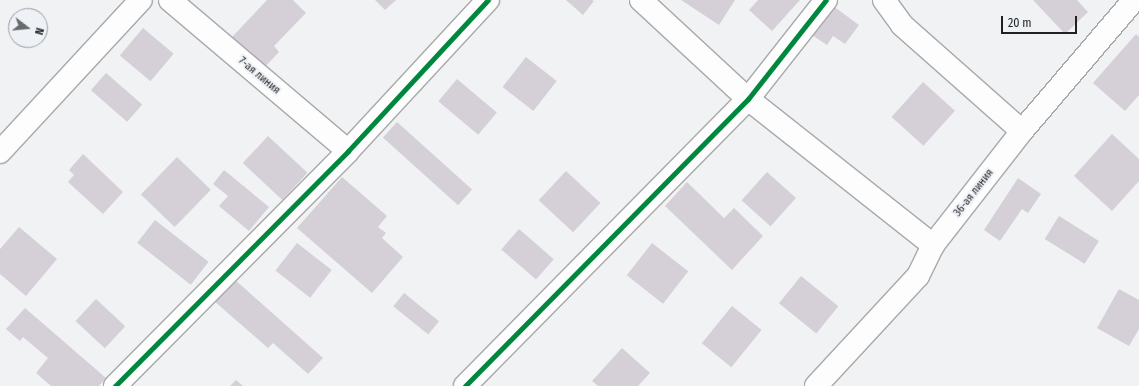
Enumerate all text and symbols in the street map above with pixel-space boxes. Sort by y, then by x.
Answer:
north arrow [8,8,48,48]
scale bar [1003,8,1079,34]
text: 20 m [1008,16,1032,30]
text: N [32,26,46,36]
street label: 7-ая линия [235,55,283,97]
street label: 36-ая линия [951,167,997,219]

